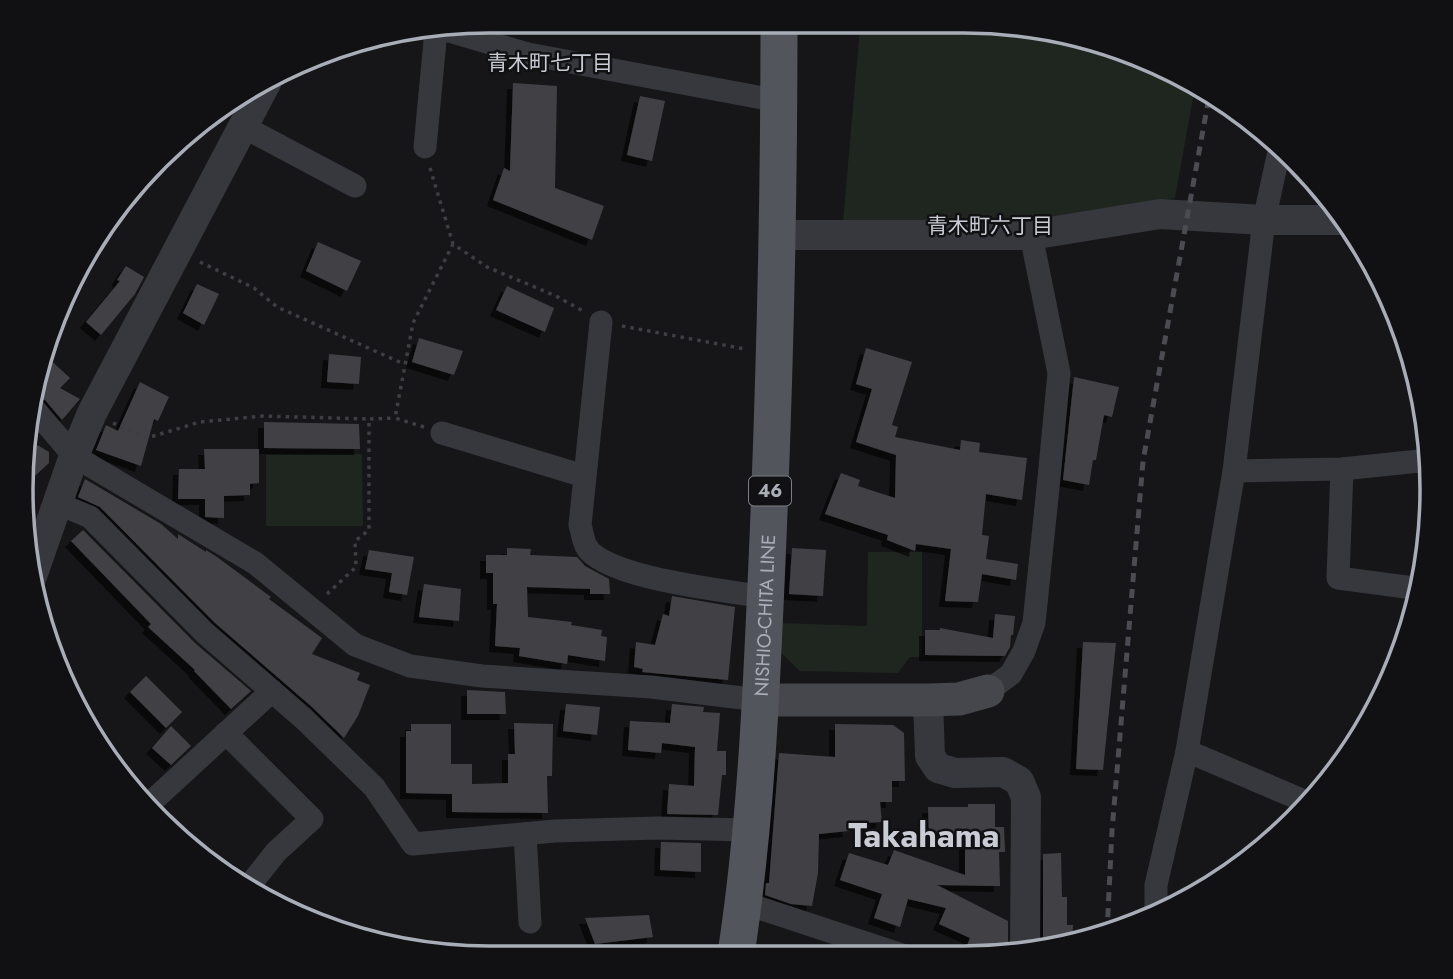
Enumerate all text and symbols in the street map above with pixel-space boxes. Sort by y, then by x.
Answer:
district label: 青木町七丁目 [487,48,613,78]
district label: 青木町六丁目 [927,211,1053,241]
road number: 46 [749,476,791,505]
street label: NISHIO-CHITA LINE [748,534,782,697]
district label: Takahama [848,812,1000,859]

